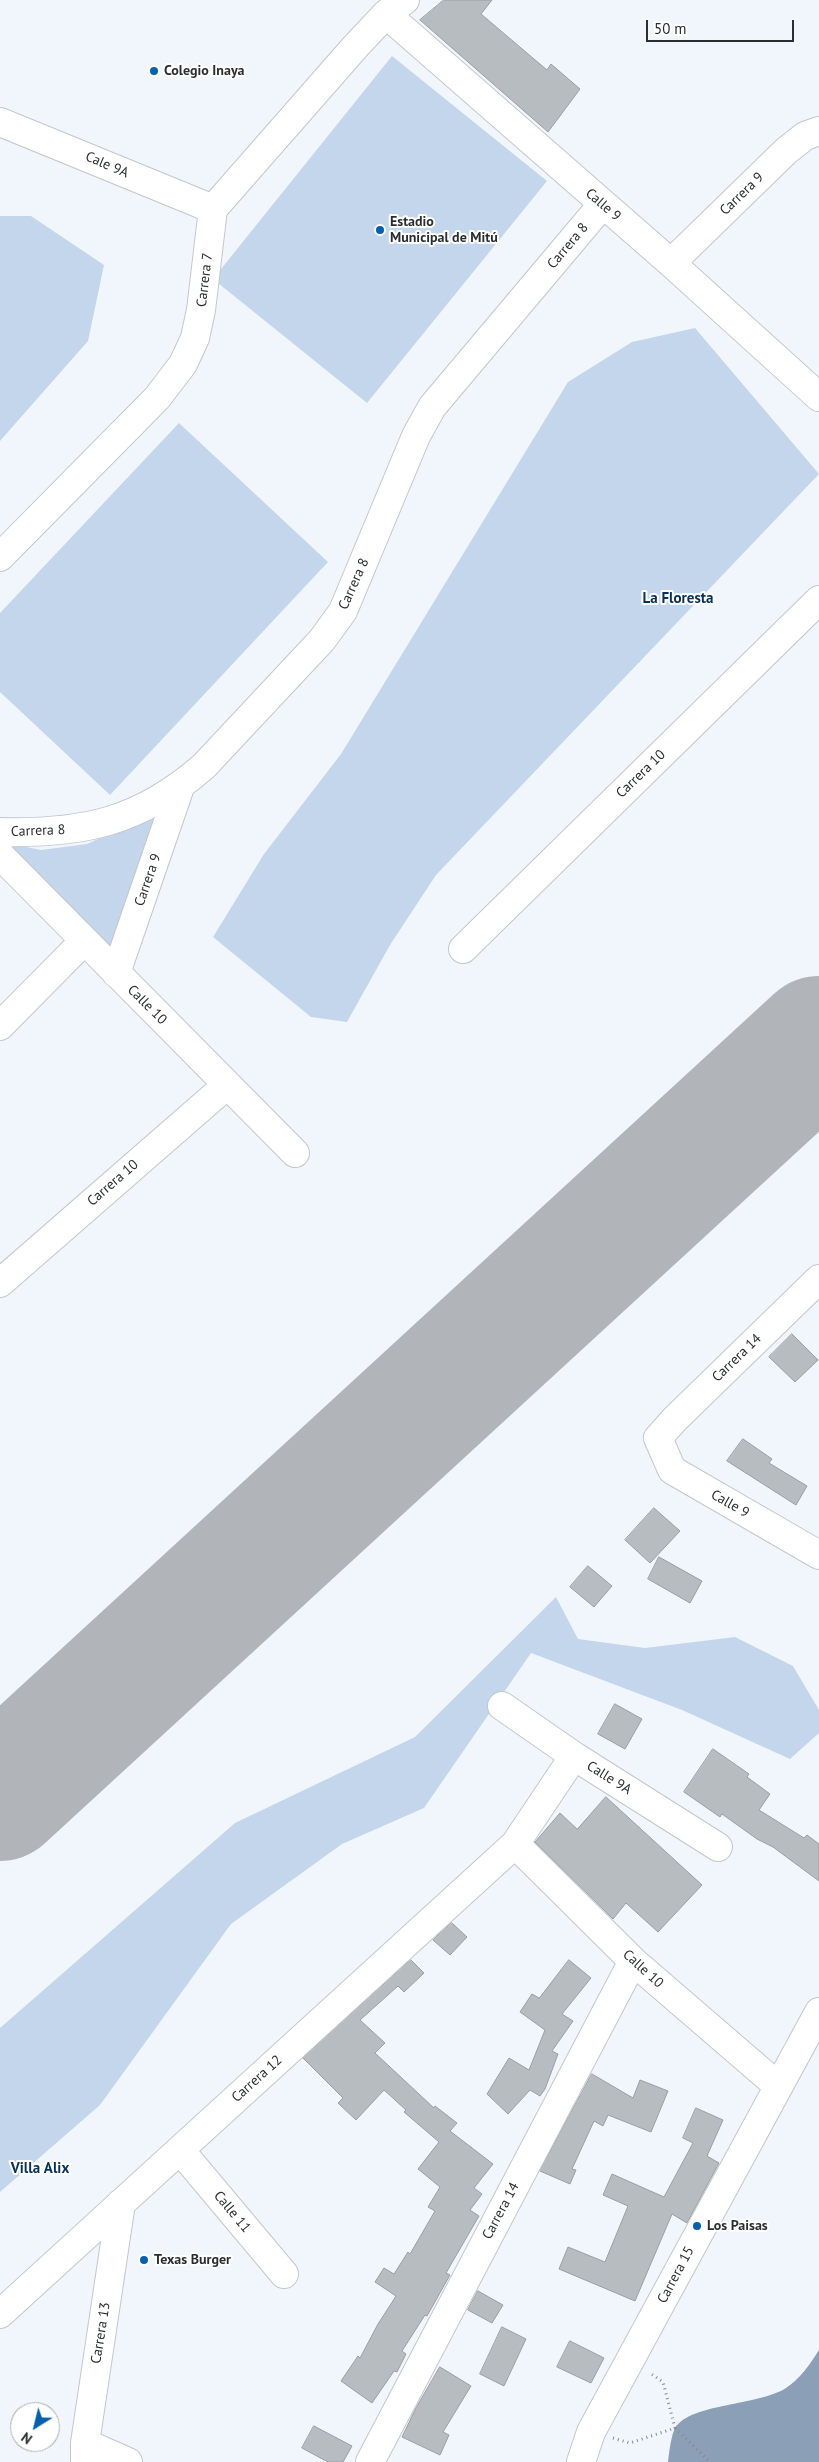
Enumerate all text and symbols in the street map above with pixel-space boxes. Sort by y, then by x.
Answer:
scale bar [649,10,796,42]
text: 50 m [654,19,687,38]
place label: Colegio Inaya [164,63,245,79]
marker: Colegio Inaya [148,65,160,77]
street label: Cale 9A [83,148,131,182]
street label: Carrera 9 [717,169,767,219]
street label: Calle 9 [582,185,624,225]
place label: Estadio Municipal de Mitú [390,214,498,246]
street label: Carrera 8 [544,220,592,272]
marker: Estadio Municipal de Mitú [374,224,386,236]
street label: Carrera 7 [193,252,217,308]
street label: Carrera 8 [335,556,373,612]
district label: La Floresta [643,590,713,608]
street label: Carrera 10 [613,746,669,802]
street label: Carrera 8 [11,822,65,840]
street label: Carrera 9 [131,852,165,908]
street label: Calle 10 [124,982,170,1028]
street label: Carrera 10 [84,1156,142,1210]
street label: Carrera 14 [709,1330,765,1386]
street label: Calle 9 [708,1486,752,1522]
street label: Calle 9A [584,1758,634,1798]
street label: Calle 10 [619,1946,667,1992]
street label: Carrera 12 [228,2052,286,2106]
district label: Villa Alix [11,2160,69,2178]
street label: Carrera 14 [479,2180,523,2242]
street label: Calle 11 [210,2188,254,2236]
place label: Los Paisas [707,2218,768,2234]
marker: Los Paisas [691,2220,703,2232]
street label: Carrera 15 [654,2244,698,2306]
place label: Texas Burger [154,2252,231,2268]
marker: Texas Burger [138,2254,150,2266]
street label: Carrera 13 [88,2301,114,2365]
north arrow [10,2402,60,2452]
text: N [18,2428,36,2448]

